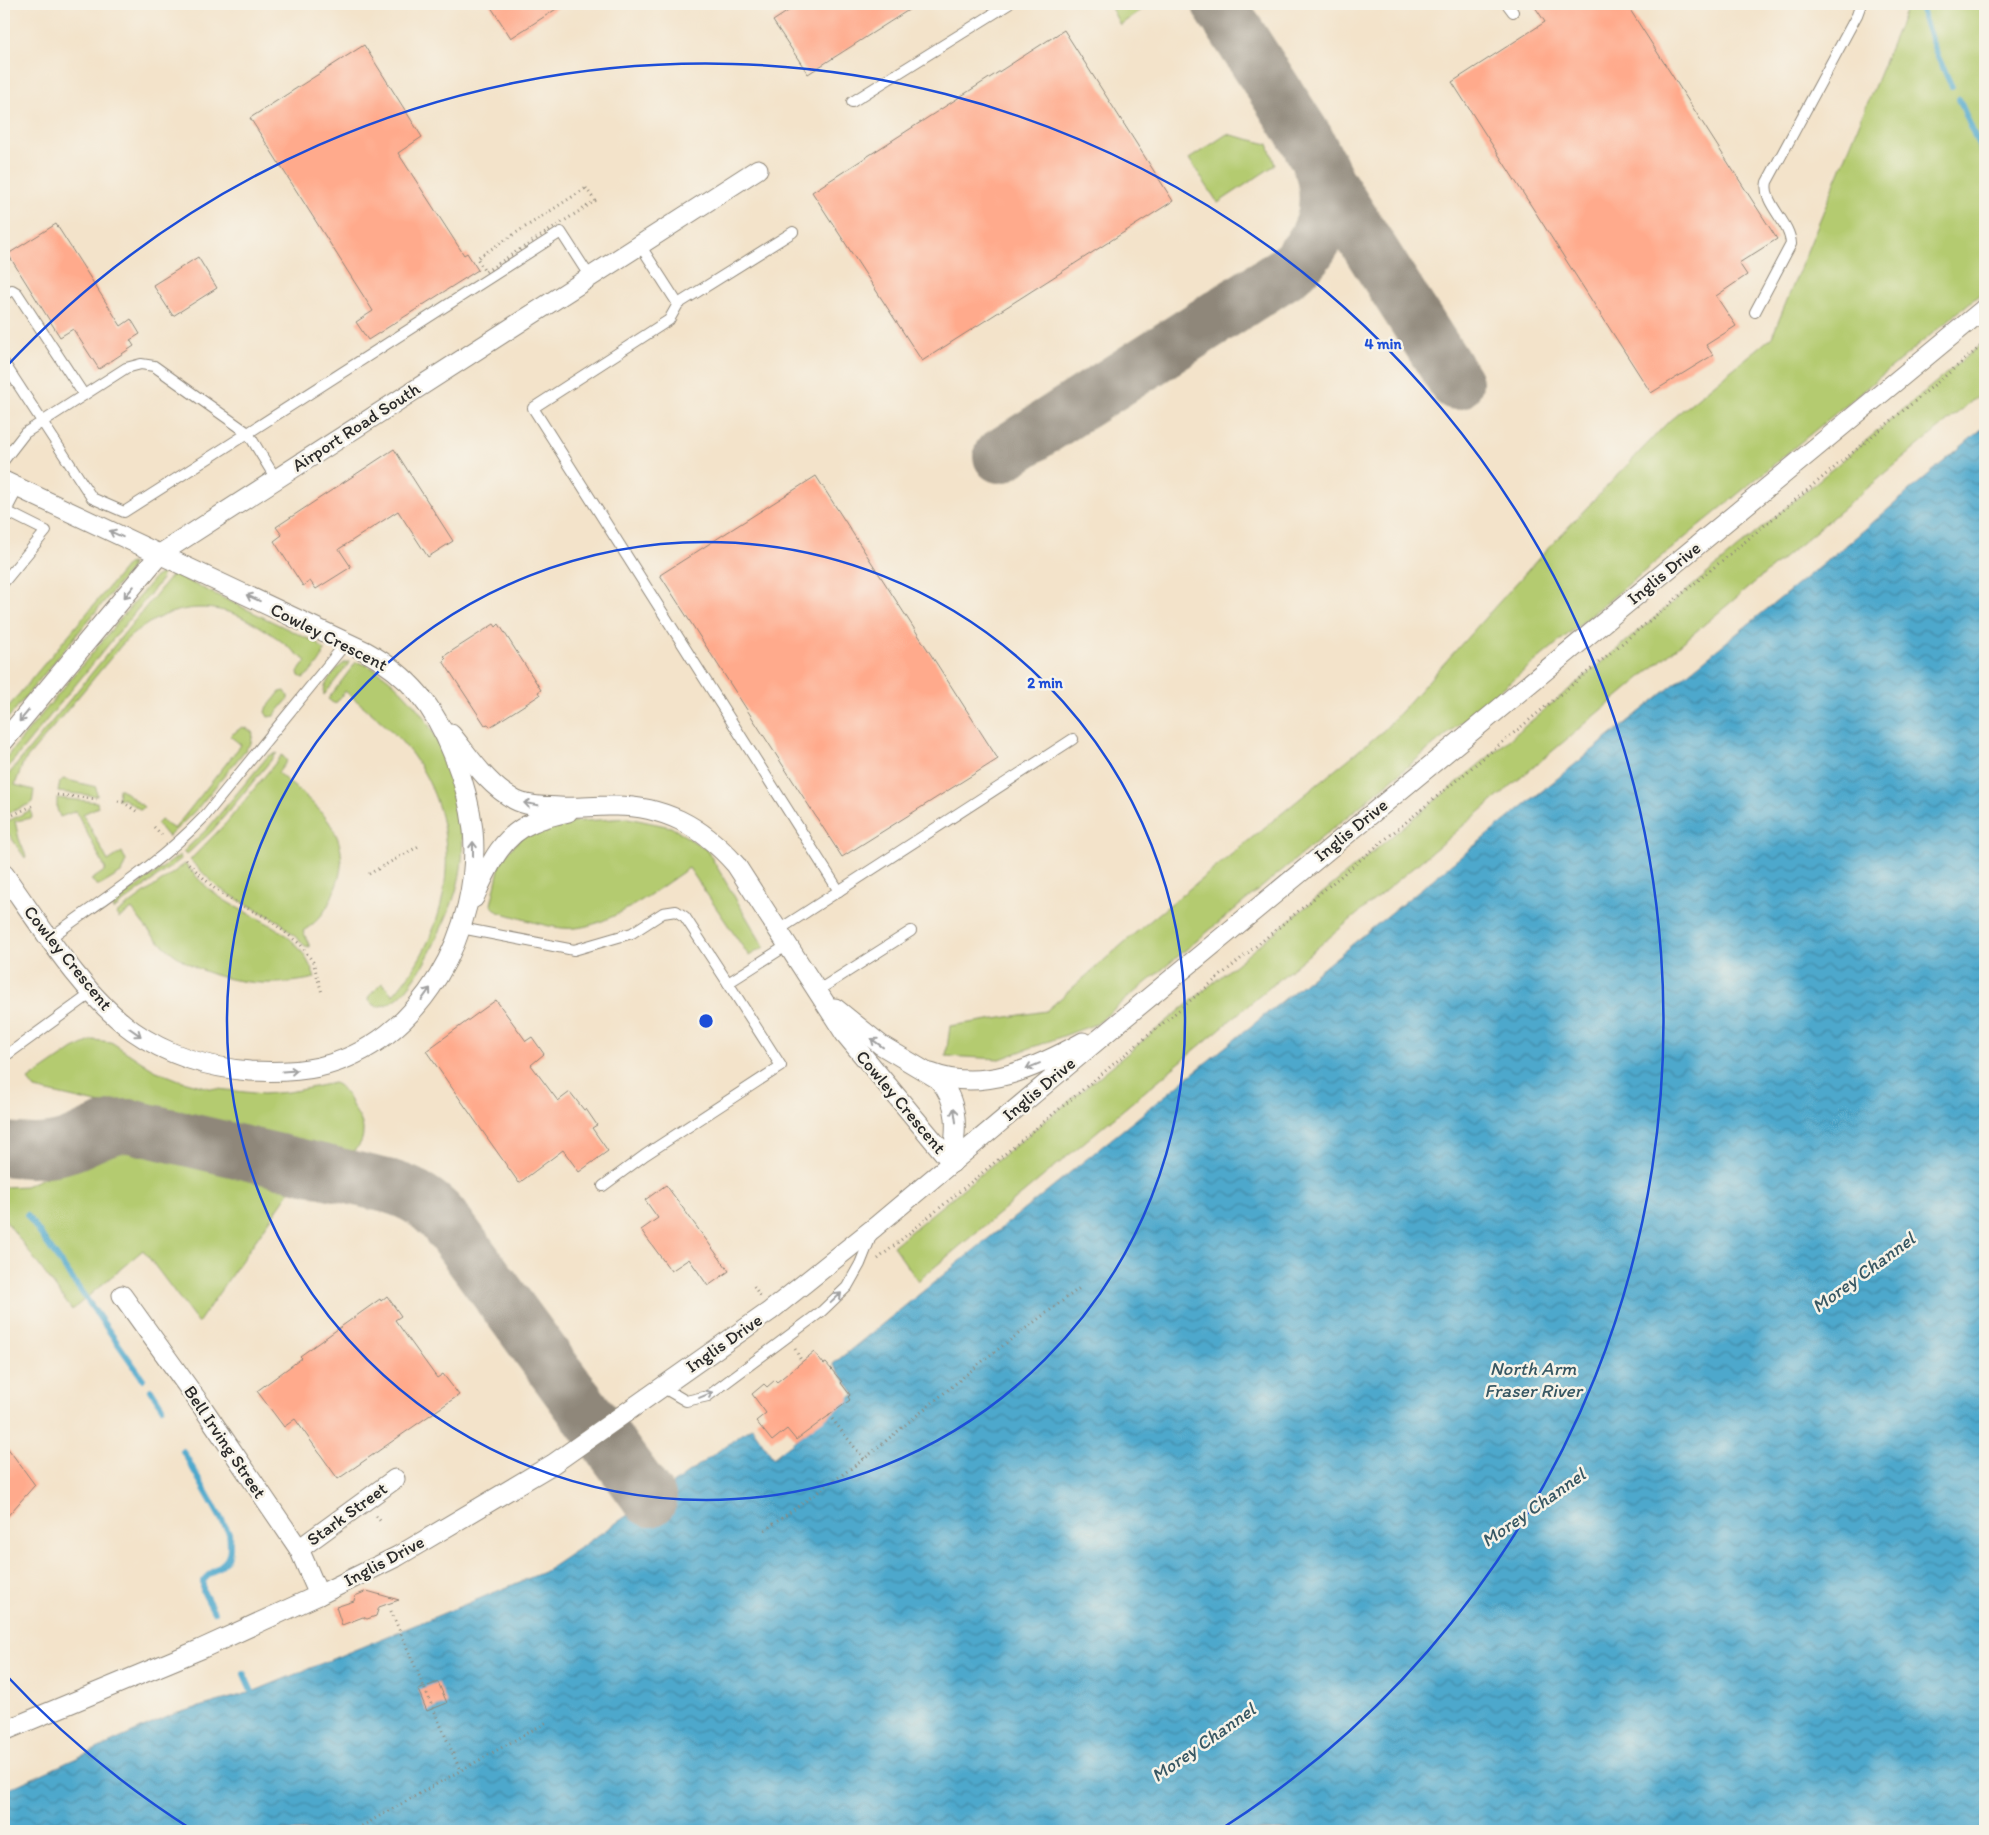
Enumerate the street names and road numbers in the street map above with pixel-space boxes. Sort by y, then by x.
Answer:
street label: Airport Road South [288,377,424,477]
street label: Inglis Drive [1623,537,1705,609]
street label: Cowley Crescent [267,598,391,676]
street label: Inglis Drive [1310,794,1392,866]
street label: Cowley Crescent [19,901,117,1015]
street label: Cowley Crescent [851,1046,951,1158]
street label: Inglis Drive [998,1052,1080,1126]
street label: Inglis Drive [682,1309,766,1377]
street label: Bell Irving Street [179,1381,271,1503]
street label: Stark Street [303,1477,392,1551]
street label: Inglis Drive [340,1531,428,1591]

